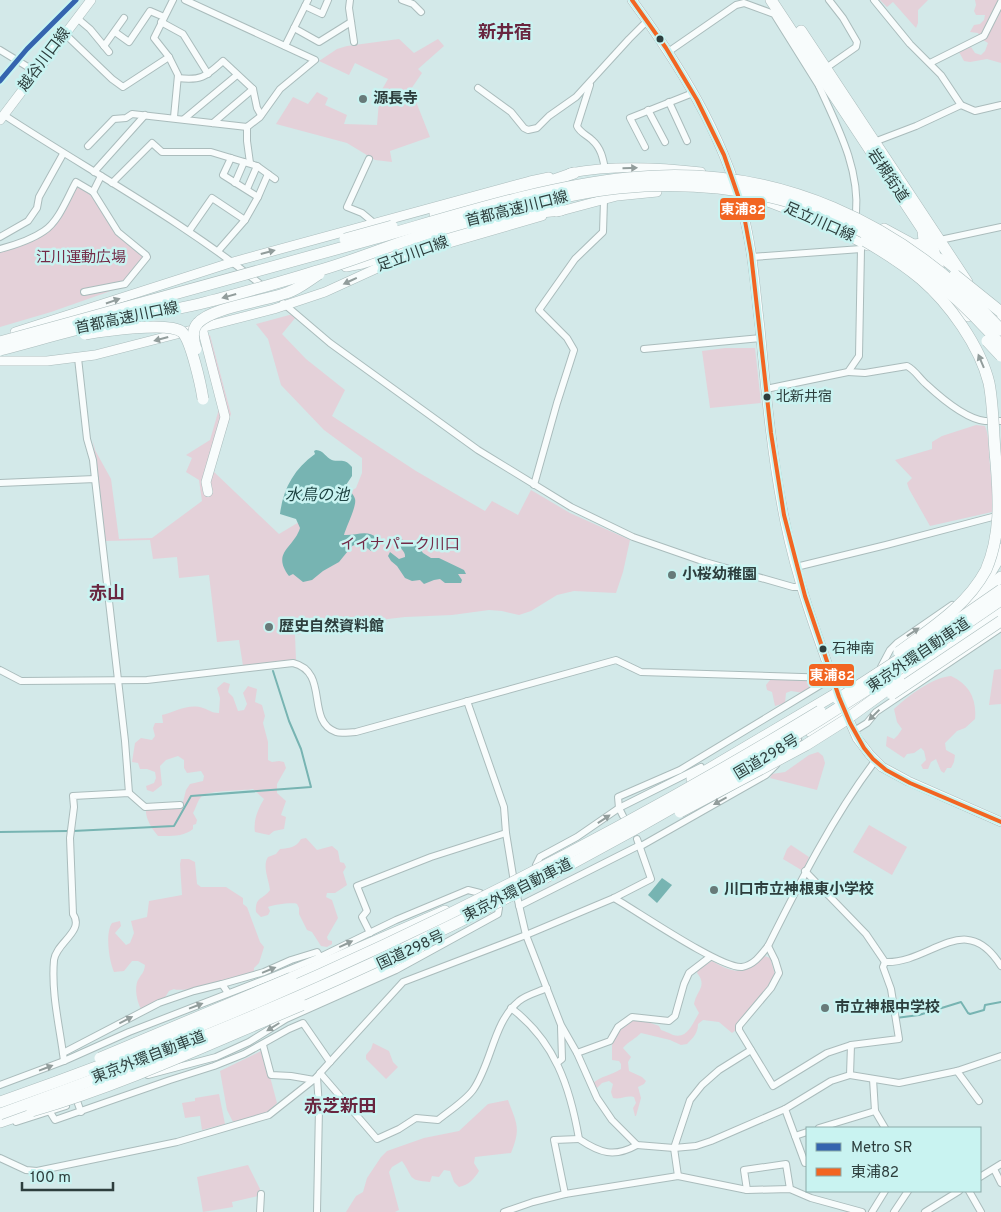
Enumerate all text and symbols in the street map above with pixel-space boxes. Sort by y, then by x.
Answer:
district label: 新井宿 [478,22,532,45]
street label: 越谷川口線 [14,24,75,96]
unlabelled marker [655,34,665,44]
place label: 源長寺 [373,90,418,109]
marker: 源長寺 [357,93,369,105]
street label: 岩槻街道 [862,146,912,206]
one-way arrow [622,163,638,171]
street label: 首都高速川口線 [464,188,570,232]
line badge: 東浦82 [719,197,766,221]
street label: 足立川口線 [781,199,857,247]
text: 東浦82 [720,201,766,219]
street label: 足立川口線 [375,233,451,277]
one-way arrow [261,248,276,256]
park label: 江川運動広場 [36,249,126,268]
one-way arrow [342,277,357,285]
one-way arrow [222,292,237,300]
one-way arrow [106,297,121,304]
street label: 首都高速川口線 [74,299,180,339]
one-way arrow [154,335,169,343]
one-way arrow [977,354,984,369]
place label: 北新井宿 [776,388,832,406]
marker: 北新井宿 [762,392,772,402]
water label: 水鳥の池 [285,486,351,506]
park label: イイナパーク川口 [340,536,460,555]
place label: 小桜幼稚園 [682,566,757,585]
marker: 小桜幼稚園 [666,569,678,581]
district label: 赤山 [89,583,125,606]
street label: 東京外環自動車道 [864,615,974,697]
place label: 歴史自然資料館 [279,617,384,637]
marker: 歴史自然資料館 [263,621,275,633]
one-way arrow [906,627,920,637]
place label: 石神南 [832,641,874,658]
marker: 石神南 [818,644,828,654]
line badge: 東浦82 [808,663,855,687]
text: 東浦82 [809,667,855,685]
one-way arrow [869,709,881,721]
street label: 国道298号 [731,731,803,785]
one-way arrow [713,797,726,806]
one-way arrow [597,814,611,824]
street label: 東京外環自動車道 [460,855,576,927]
place label: 川口市立神根東小学校 [724,880,874,900]
marker: 川口市立神根東小学校 [708,884,720,896]
street label: 国道298号 [374,927,448,975]
one-way arrow [339,940,353,948]
one-way arrow [261,965,276,973]
place label: 市立神根中学校 [835,998,940,1018]
one-way arrow [188,1001,203,1009]
marker: 市立神根中学校 [819,1002,831,1014]
one-way arrow [119,1016,133,1024]
one-way arrow [266,1022,279,1032]
street label: 東京外環自動車道 [90,1028,208,1088]
one-way arrow [38,1064,53,1071]
district label: 赤芝新田 [304,1096,376,1119]
legend [806,1127,981,1192]
text: Metro SR [851,1139,912,1158]
scale bar [22,1160,114,1192]
text: 東浦82 [851,1163,899,1183]
text: 100 m [30,1169,71,1188]

